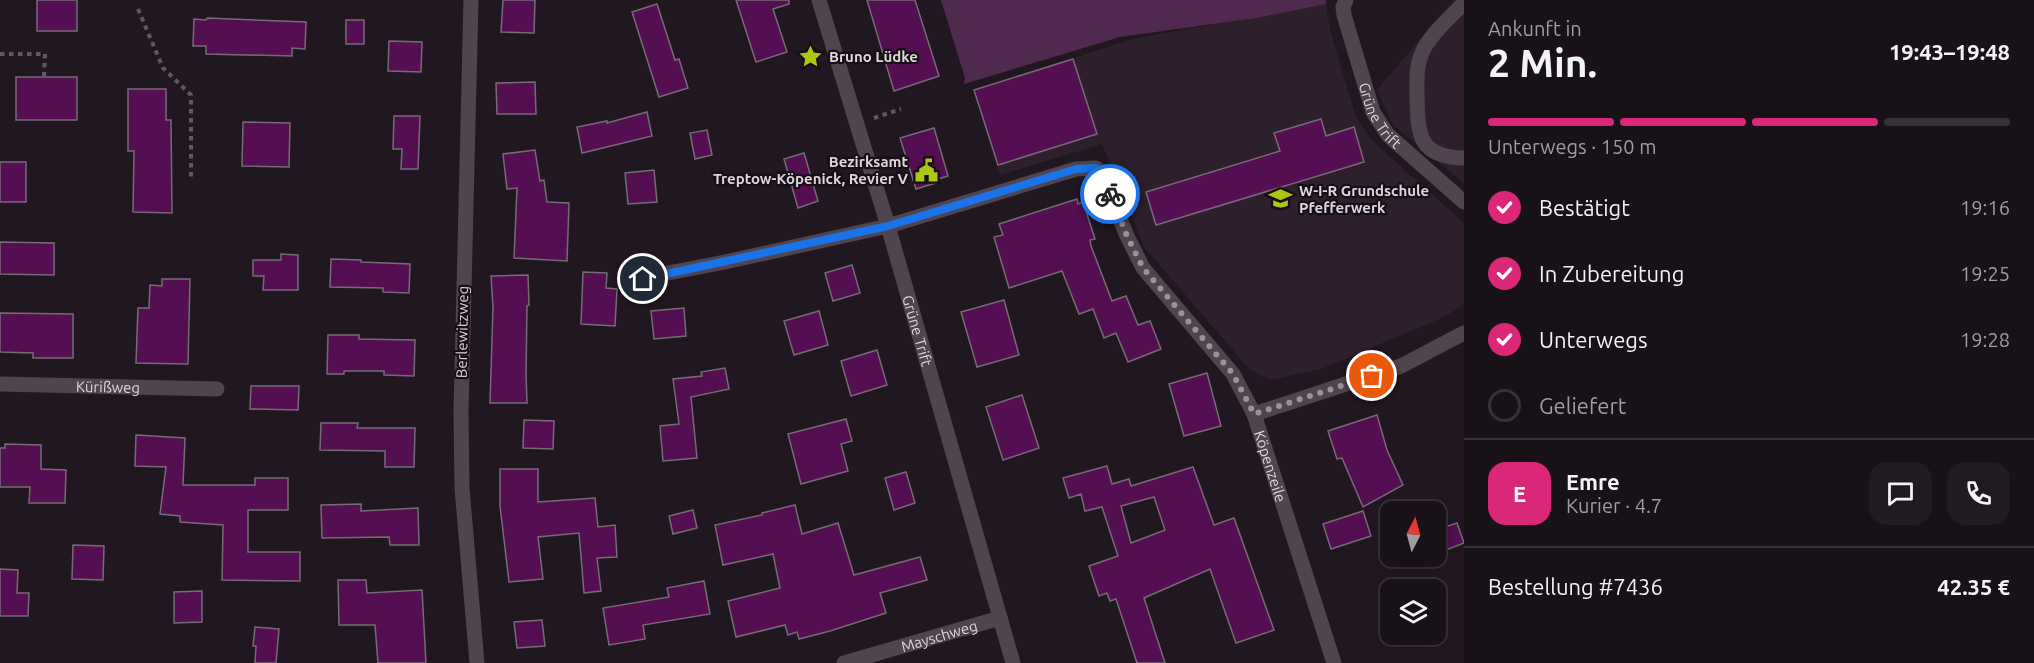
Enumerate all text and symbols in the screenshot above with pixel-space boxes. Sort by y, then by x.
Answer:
text: Ankunft in [1488,17,1582,40]
text: 19:43–19:48 [1889,39,2010,64]
text: 2 Min. [1488,41,1597,84]
place icon: Bruno Lüdke [798,43,824,69]
place label: Bruno Lüdke [829,48,918,65]
street label: Grüne Trift [1356,80,1405,152]
text: Unterwegs · 150 m [1488,135,1656,158]
place label: Bezirksamt Treptow-Köpenick, Revier V [713,153,909,187]
public building icon: Bezirksamt Treptow-Köpenick, Revier V [913,157,939,183]
courier [1080,164,1140,224]
icon: bike [1094,178,1127,211]
place label: W-I-R Grundschule Pfefferwerk [1299,182,1429,216]
school or university icon: W-I-R Grundschule Pfefferwerk [1268,186,1294,212]
icon: check [1488,191,1521,224]
text: Bestätigt [1539,195,1630,220]
text: 19:16 [1960,196,2010,219]
pin [617,253,668,304]
icon: check [1488,257,1521,290]
text: In Zubereitung [1539,261,1684,286]
icon: home [626,262,659,295]
text: 19:25 [1960,262,2010,285]
street label: Berlewitzweg [453,286,471,378]
street label: Grüne Trift [900,293,936,368]
icon: check [1488,323,1521,356]
text: Unterwegs [1539,327,1648,352]
text: 19:28 [1960,328,2010,351]
pin [1346,350,1397,401]
icon: bag [1355,359,1388,392]
street label: Kürißweg [76,377,140,396]
text: Geliefert [1539,393,1626,418]
street label: Köpenzeile [1251,428,1290,504]
button: chat [1869,462,1932,525]
button: phone [1947,462,2010,525]
text: Emre [1566,469,1620,494]
text: E [1513,481,1526,506]
text: Kurier · 4.7 [1566,494,1662,517]
north arrow [1380,501,1446,567]
map controls [1380,501,1446,645]
text: Bestellung #7436 [1488,574,1663,599]
text: 42.35 € [1937,574,2010,599]
button: layers [1380,579,1446,645]
street label: Mayschweg [899,617,979,655]

